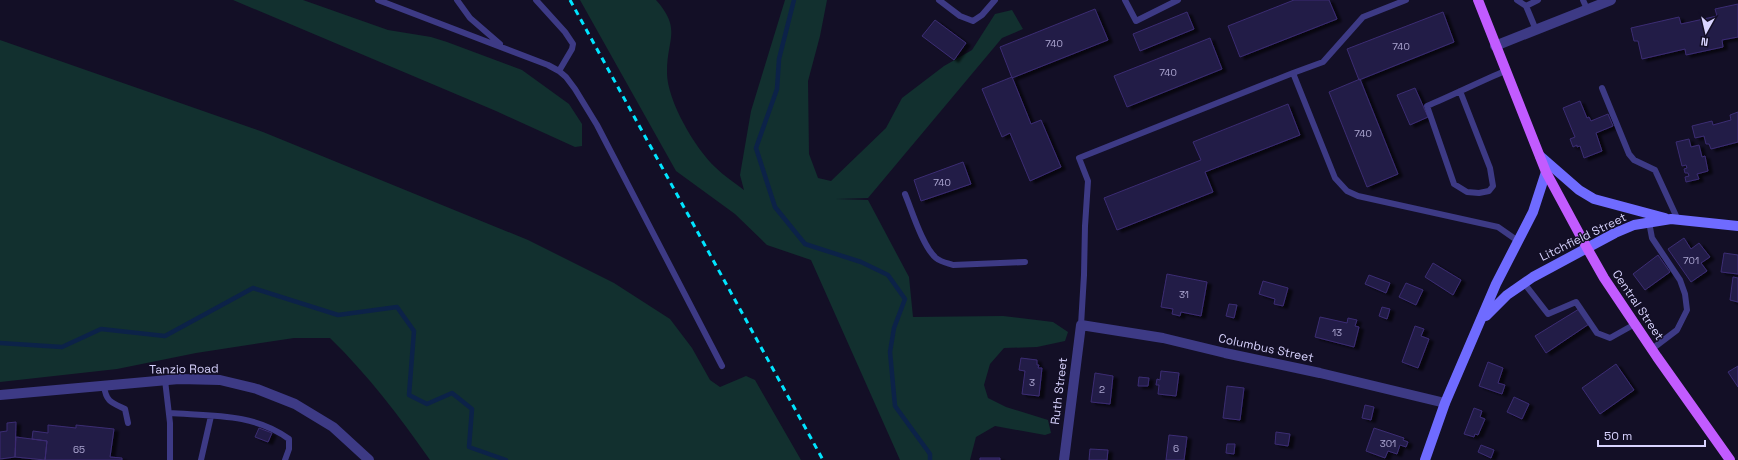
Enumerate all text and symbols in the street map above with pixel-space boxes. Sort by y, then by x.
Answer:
north arrow [1686,12,1726,52]
text: N [1700,34,1709,49]
house number: 740 [1045,37,1063,50]
house number: 740 [1392,40,1410,53]
house number: 740 [1159,66,1177,79]
house number: 740 [1354,127,1372,140]
house number: 740 [933,176,951,189]
street label: Litchfield Street [1537,209,1629,265]
house number: 701 [1683,254,1699,267]
street label: Central Street [1609,267,1667,343]
house number: 31 [1179,288,1189,301]
house number: 13 [1332,326,1342,339]
street label: Columbus Street [1217,330,1315,366]
street label: Ruth Street [1047,357,1071,425]
street label: Tanzio Road [149,360,219,378]
house number: 3 [1029,376,1035,389]
house number: 2 [1099,383,1105,396]
scale bar [1598,422,1705,448]
text: 50 m [1604,428,1632,444]
house number: 301 [1380,437,1396,450]
house number: 6 [1173,442,1179,455]
house number: 65 [73,443,85,456]

